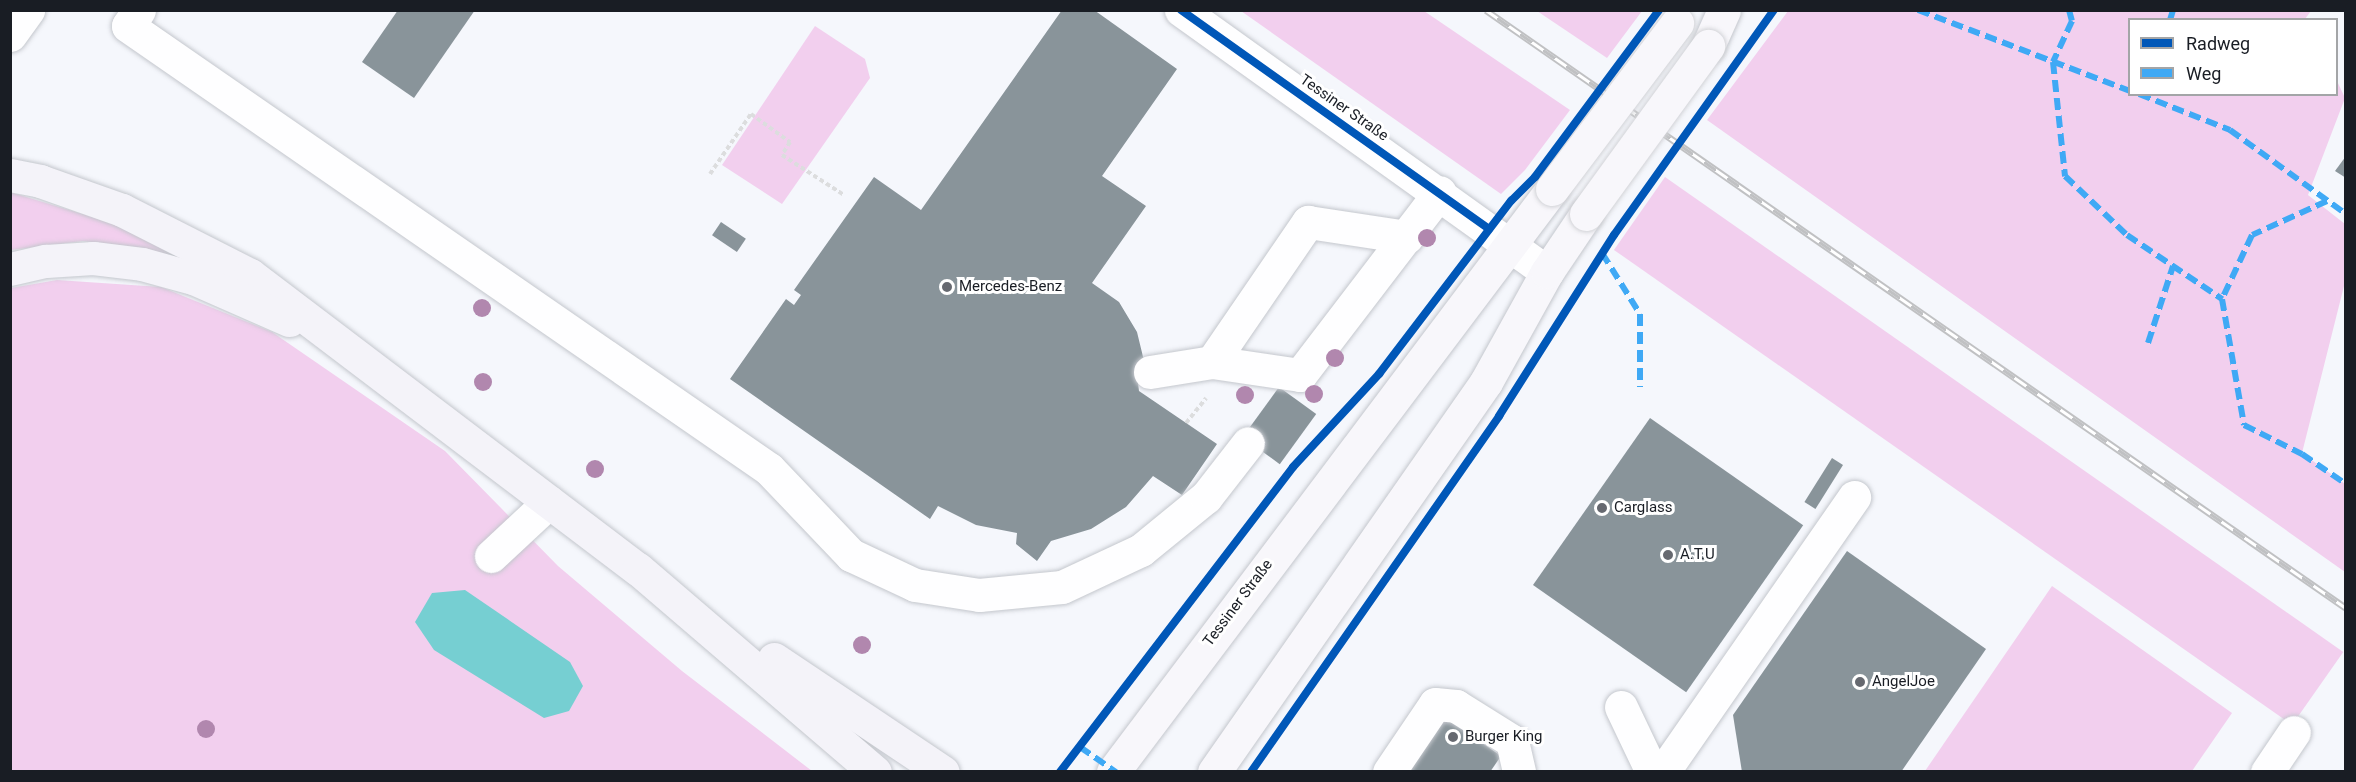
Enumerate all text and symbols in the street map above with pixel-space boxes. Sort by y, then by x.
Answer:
legend [2128,18,2338,96]
text: Radweg [2186,33,2250,54]
text: Weg [2186,63,2221,84]
street label: Tessiner Straße [1296,71,1392,145]
place label: Mercedes-Benz [959,278,1062,296]
marker: Mercedes-Benz [940,280,954,294]
place label: Carglass [1614,499,1673,517]
marker: Carglass [1595,501,1609,515]
place label: A.T.U [1680,546,1715,564]
marker: A.T.U [1661,548,1675,562]
street label: Tessiner Straße [1200,556,1276,650]
place label: AngelJoe [1872,673,1935,691]
marker: AngelJoe [1853,675,1867,689]
place label: Burger King [1465,728,1543,746]
marker: Burger King [1446,730,1460,744]

